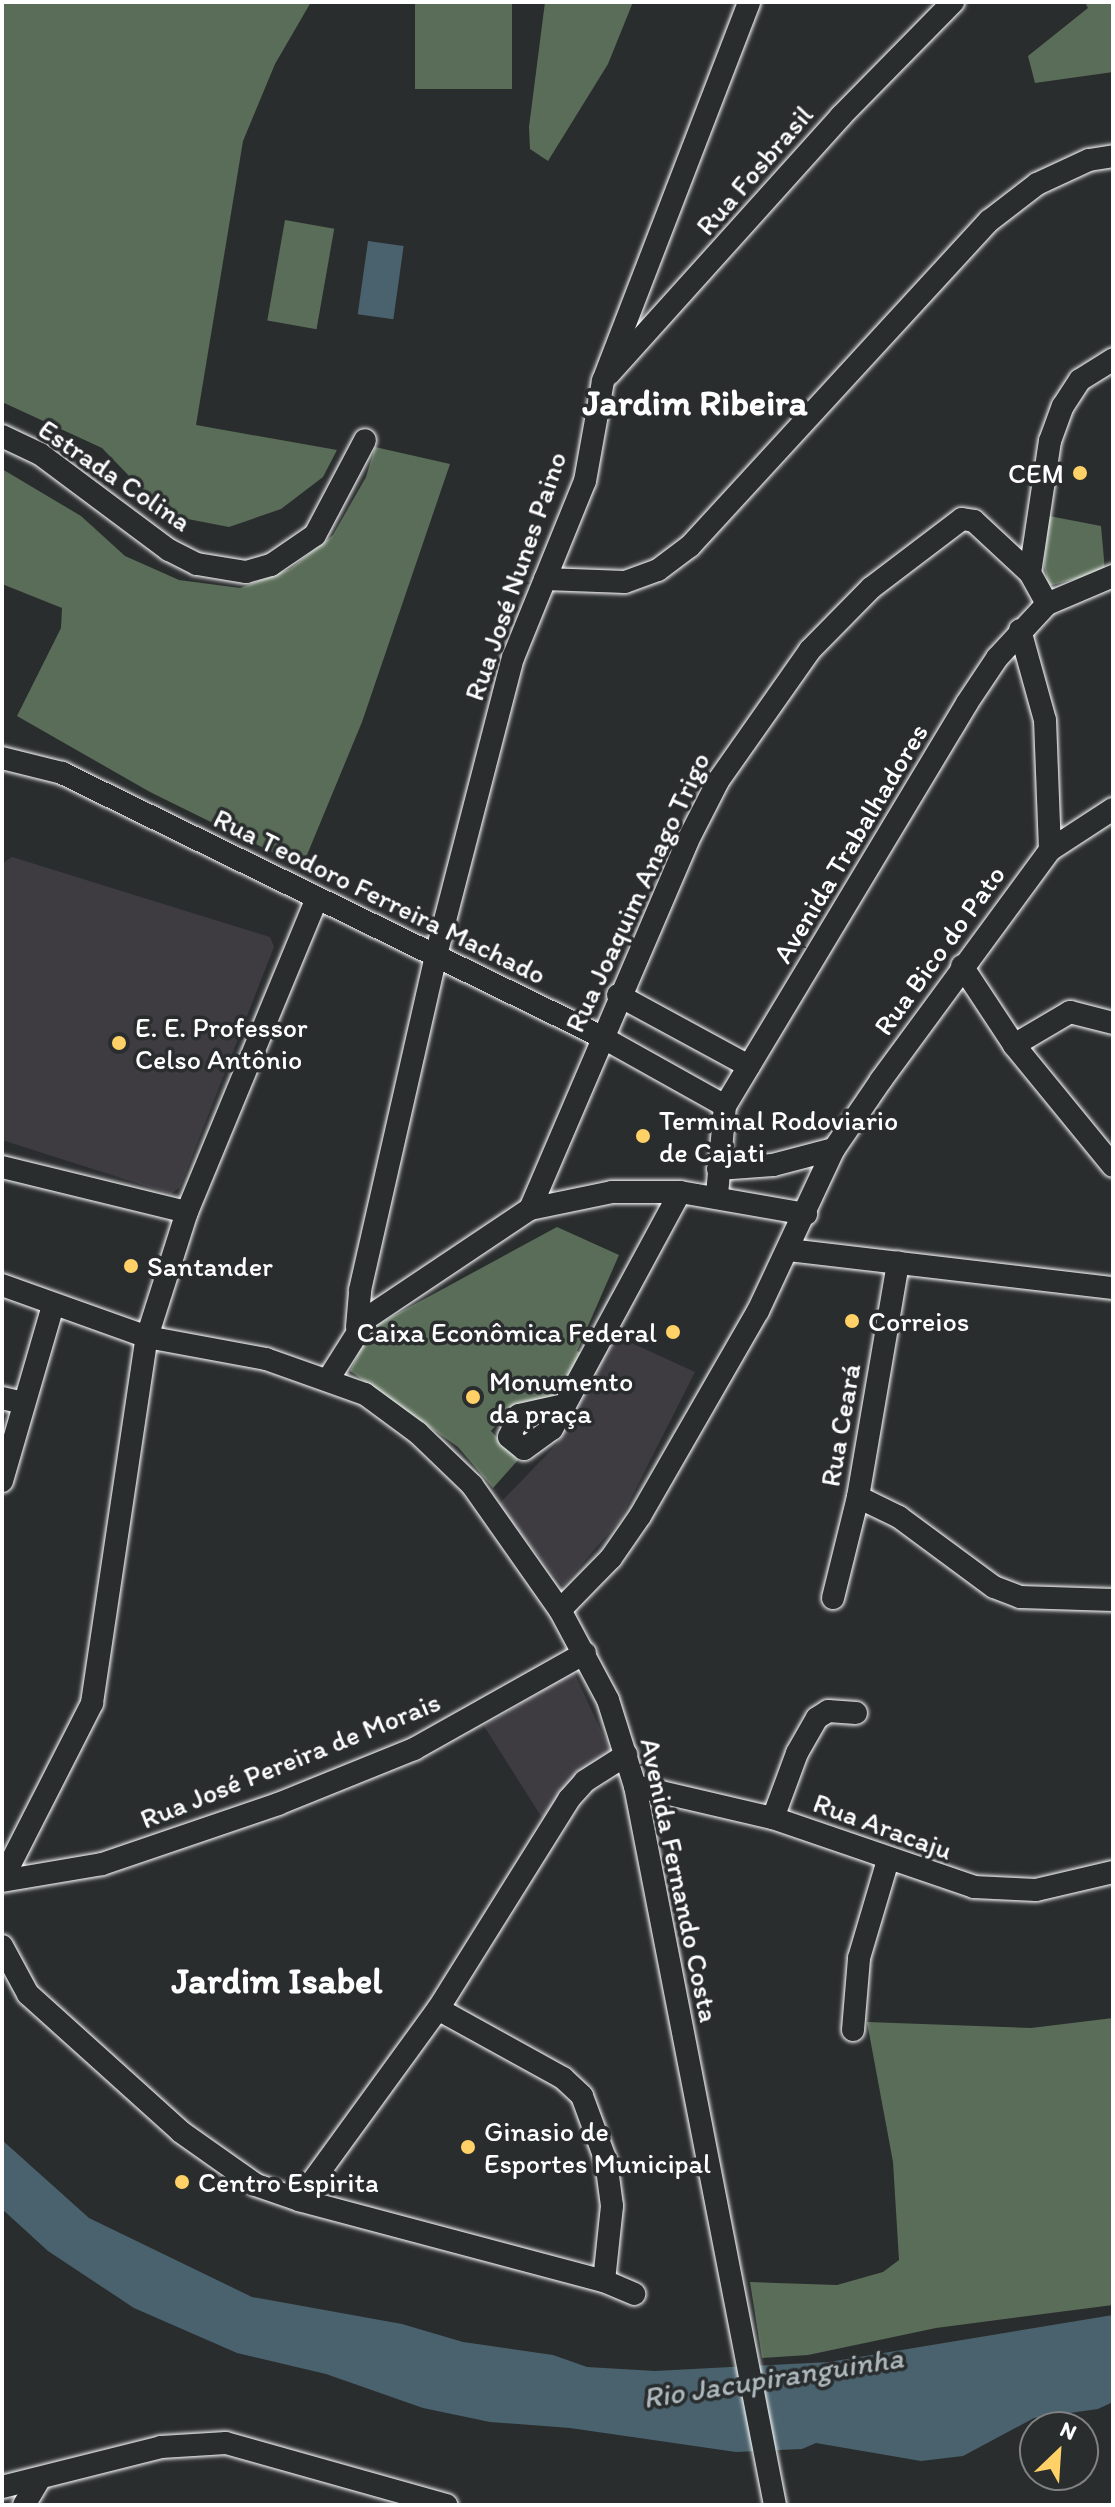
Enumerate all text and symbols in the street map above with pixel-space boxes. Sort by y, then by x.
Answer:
street label: Rua Fosbrasil [689,99,819,241]
district label: Jardim Ribeira [583,381,807,425]
street label: Estrada Colina [32,412,198,538]
street label: Rua José Nunes Paino [457,447,573,705]
place label: CEM [1008,456,1064,490]
marker: CEM [1071,464,1089,482]
street label: Avenida Trabalhadores [765,717,935,969]
street label: Rua Joaquim Anago Trigo [558,748,716,1036]
street label: Rua Teodoro Ferreira Machado [210,802,550,990]
street label: Rua Bico do Pato [866,859,1012,1041]
place label: E. E. Professor Celso Antônio [135,1010,307,1076]
marker: E. E. Professor Celso Antônio [110,1034,128,1052]
place label: Terminal Rodoviario de Cajati [659,1103,899,1169]
marker: Terminal Rodoviario de Cajati [634,1127,652,1145]
place label: Santander [147,1249,273,1283]
marker: Santander [122,1257,140,1275]
place label: Correios [868,1304,969,1338]
marker: Correios [843,1312,861,1330]
place label: Caixa Econômica Federal [357,1315,657,1349]
marker: Caixa Econômica Federal [664,1323,682,1341]
street label: Rua Ceará [813,1361,867,1489]
place label: Monumento da praça [489,1364,633,1430]
marker: Monumento da praça [464,1388,482,1406]
street label: Rua José Pereira de Morais [136,1685,444,1835]
street label: Avenida Fernando Costa [633,1735,727,2025]
street label: Rua Aracaju [809,1785,957,1867]
district label: Jardim Isabel [172,1959,382,2003]
place label: Ginasio de Esportes Municipal [484,2114,711,2180]
marker: Ginasio de Esportes Municipal [459,2138,477,2156]
place label: Centro Espirita [198,2165,380,2199]
marker: Centro Espirita [173,2173,191,2191]
water label: Rio Jacupiranguinha [640,2340,906,2416]
north arrow [1019,2411,1099,2491]
text: N [1056,2415,1081,2446]

